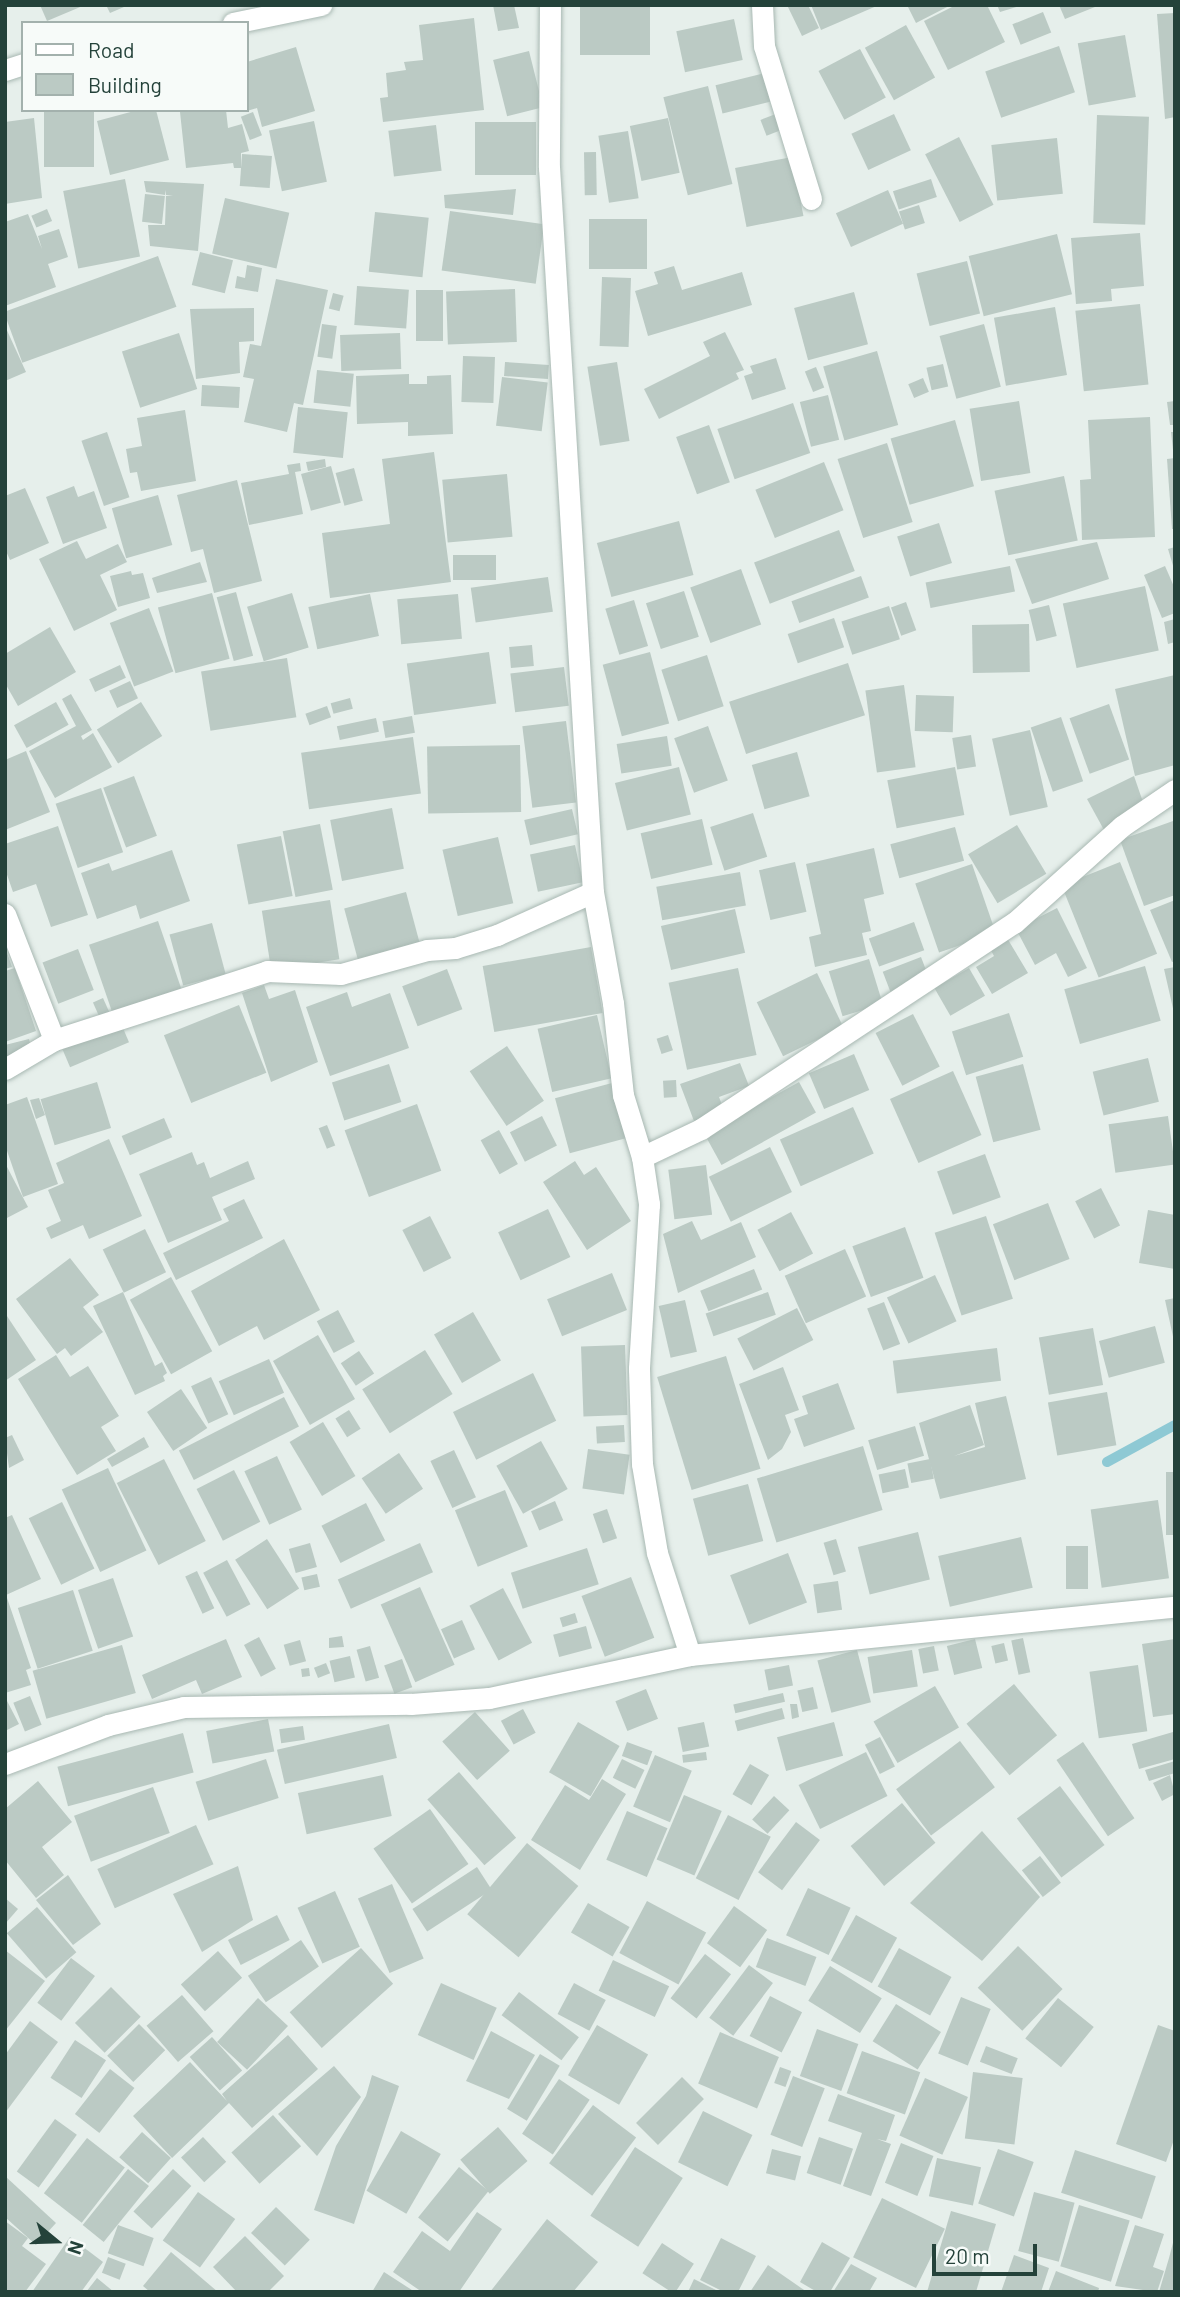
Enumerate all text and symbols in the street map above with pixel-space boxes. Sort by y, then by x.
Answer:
legend [21,21,248,112]
text: Road [88,37,134,62]
text: Building [88,72,162,97]
north arrow [21,2206,91,2276]
scale bar [935,2230,1040,2274]
text: N [63,2238,89,2258]
text: 20 m [945,2243,990,2268]

